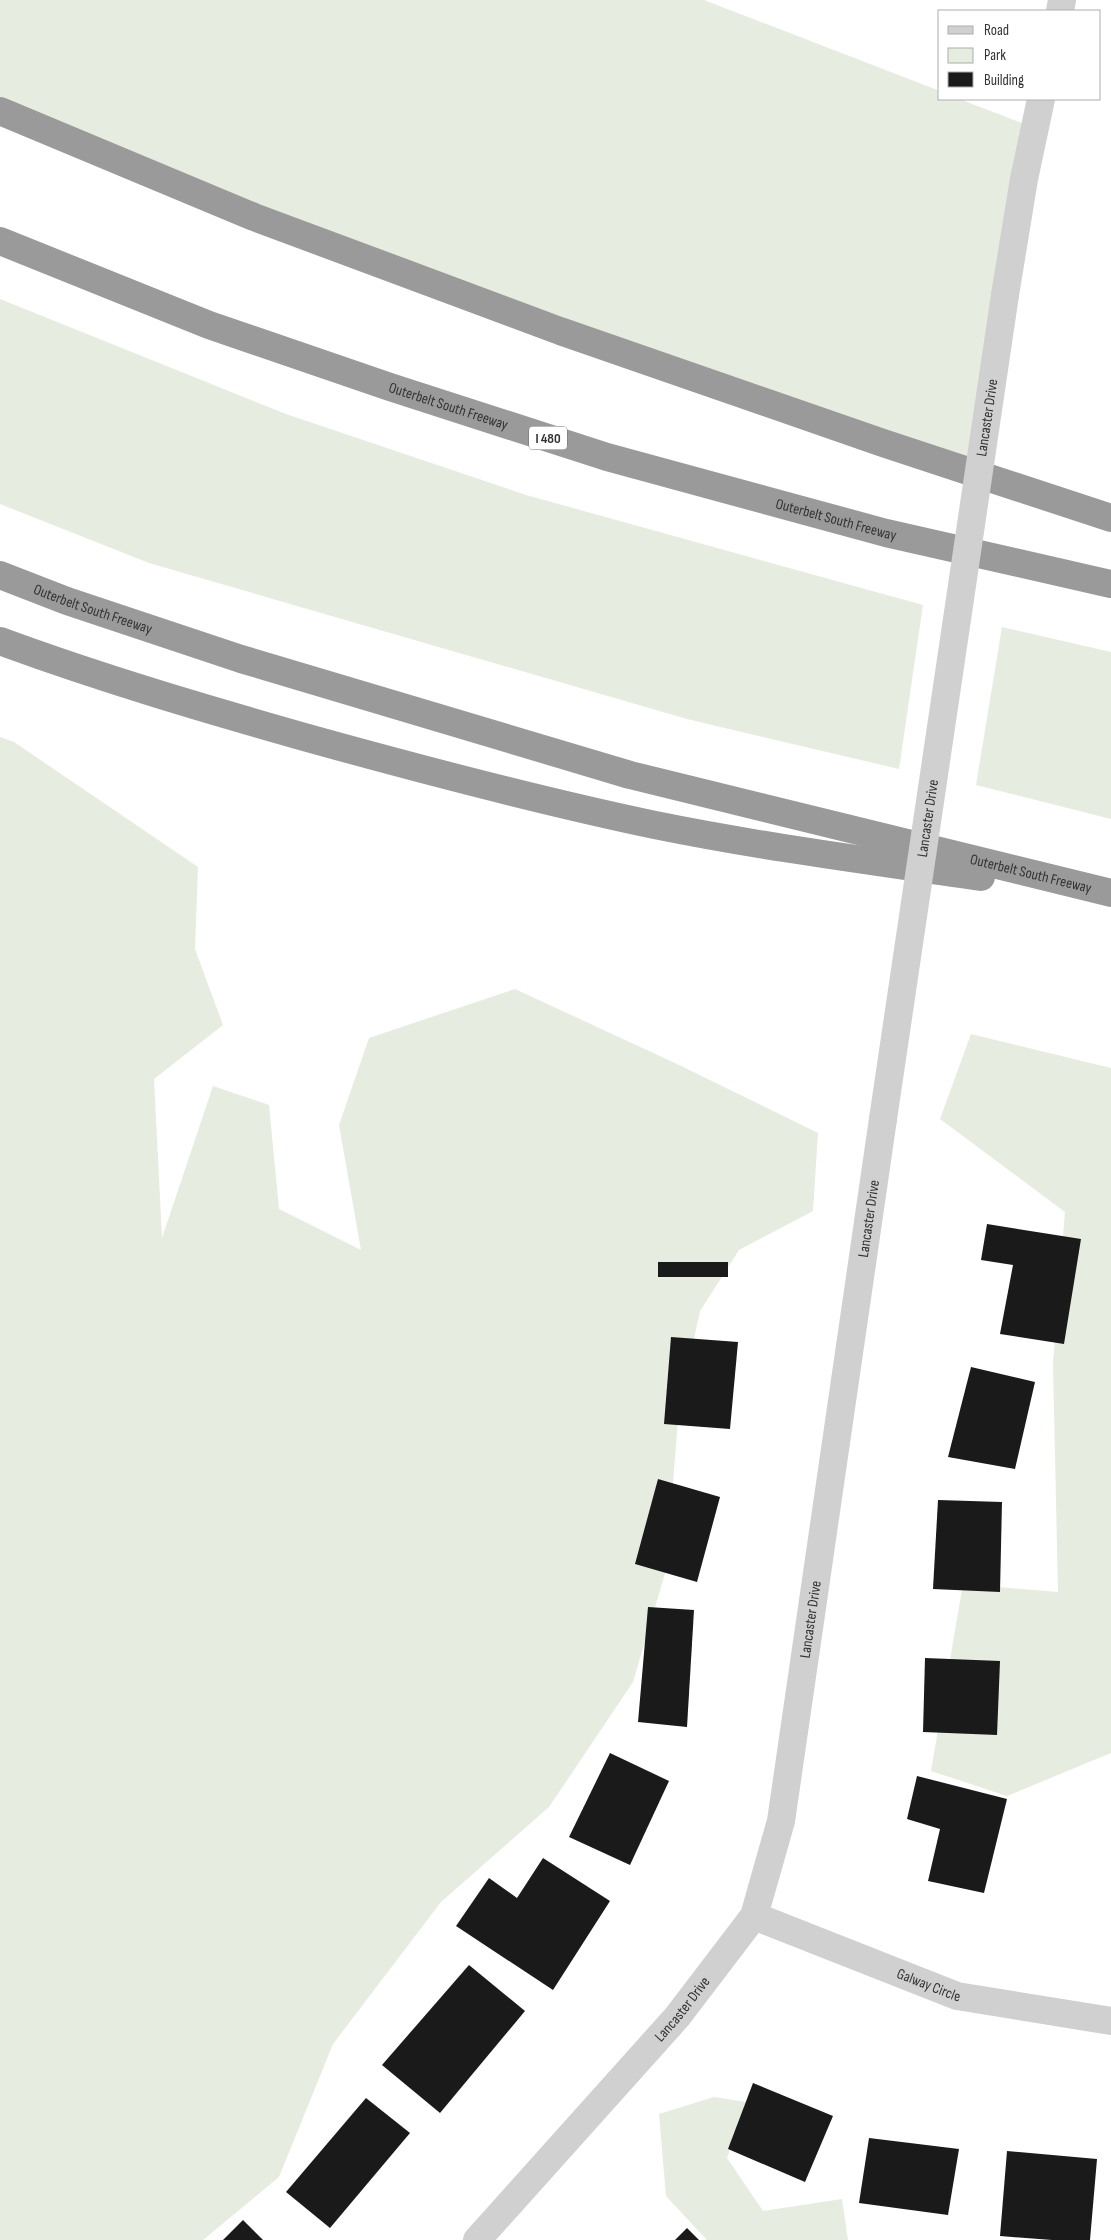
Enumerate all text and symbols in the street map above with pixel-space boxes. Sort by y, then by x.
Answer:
legend [938,10,1101,100]
text: Road [984,21,1009,40]
text: Park [984,46,1006,65]
text: Building [984,71,1024,90]
street label: Outerbelt South Freeway [386,378,511,435]
street label: Lancaster Drive [972,378,1002,458]
road number: I 480 [529,426,567,449]
street label: Outerbelt South Freeway [773,494,898,545]
street label: Outerbelt South Freeway [31,580,155,639]
street label: Lancaster Drive [913,778,943,858]
street label: Outerbelt South Freeway [968,850,1094,898]
street label: Lancaster Drive [854,1179,884,1259]
street label: Lancaster Drive [796,1579,826,1660]
street label: Galway Circle [894,1964,962,2006]
street label: Lancaster Drive [651,1973,714,2046]

